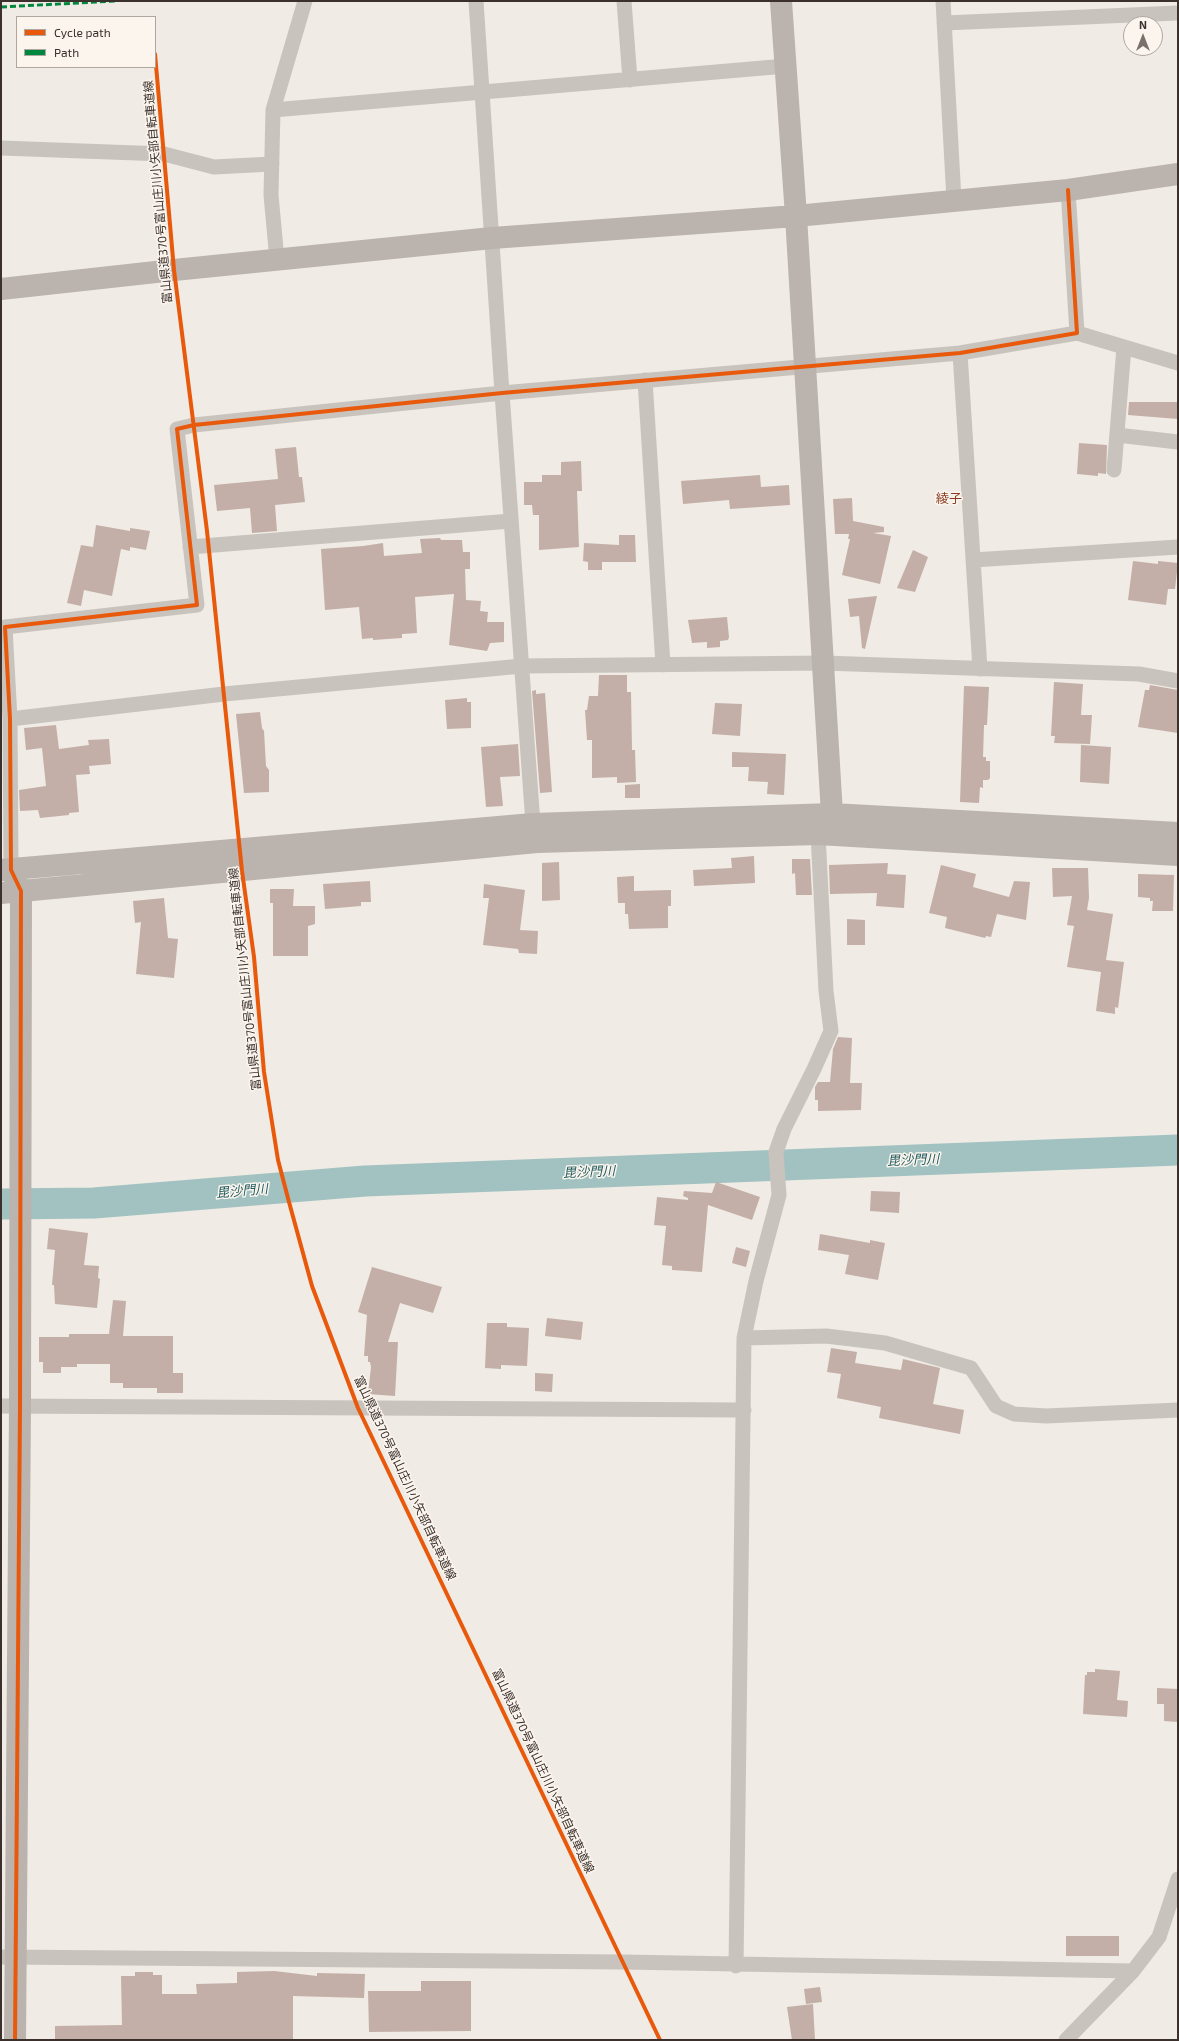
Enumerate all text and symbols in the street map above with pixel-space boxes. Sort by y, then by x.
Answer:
legend [16,16,156,68]
north arrow [1123,16,1163,56]
text: N [1139,18,1147,31]
text: Cycle path [54,25,111,39]
text: Path [54,45,79,59]
street label: 富山県道370号富山庄川小矢部自転車道線 [141,80,175,304]
district label: 綾子 [936,491,962,507]
street label: 富山県道370号富山庄川小矢部自転車道線 [226,867,264,1091]
water label: 毘沙門川 [887,1151,939,1169]
water label: 毘沙門川 [563,1163,615,1181]
water label: 毘沙門川 [215,1181,269,1201]
street label: 富山県道370号富山庄川小矢部自転車道線 [351,1373,459,1583]
street label: 富山県道370号富山庄川小矢部自転車道線 [489,1666,597,1876]

